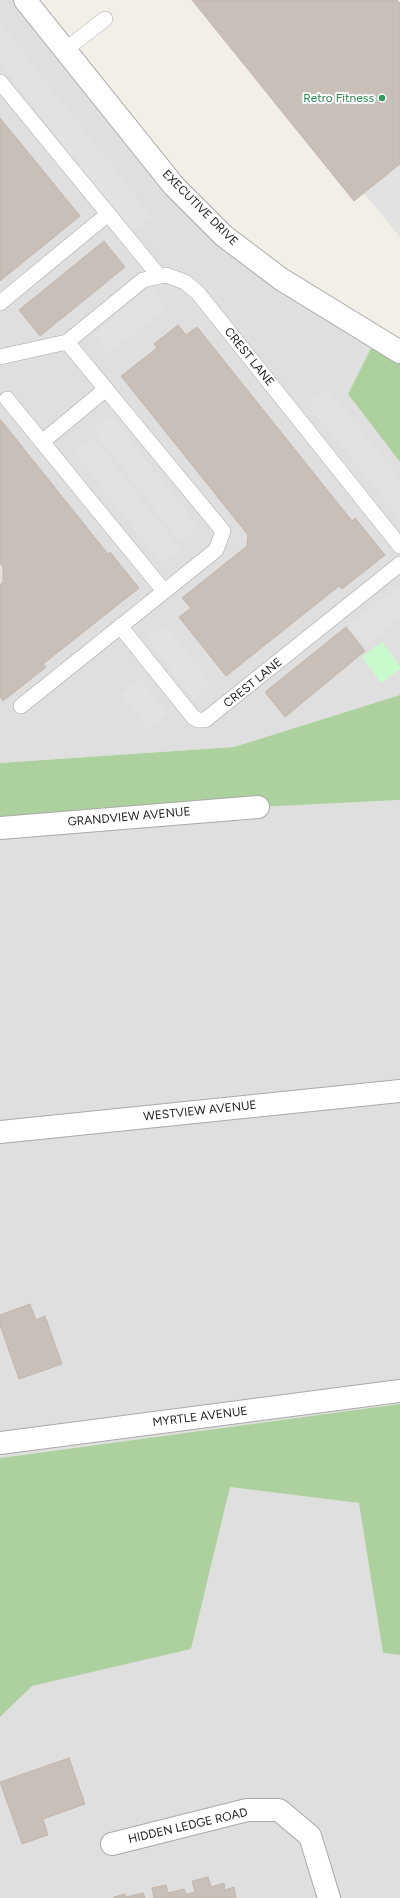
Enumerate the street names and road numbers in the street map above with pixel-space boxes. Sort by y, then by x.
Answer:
street label: EXECUTIVE DRIVE [159,167,241,249]
street label: CREST LANE [221,325,277,389]
street label: CREST LANE [221,655,285,711]
street label: GRANDVIEW AVENUE [67,804,191,830]
street label: WESTVIEW AVENUE [143,1098,257,1124]
street label: MYRTLE AVENUE [152,1404,248,1430]
street label: HIDDEN LEDGE ROAD [127,1805,249,1847]

